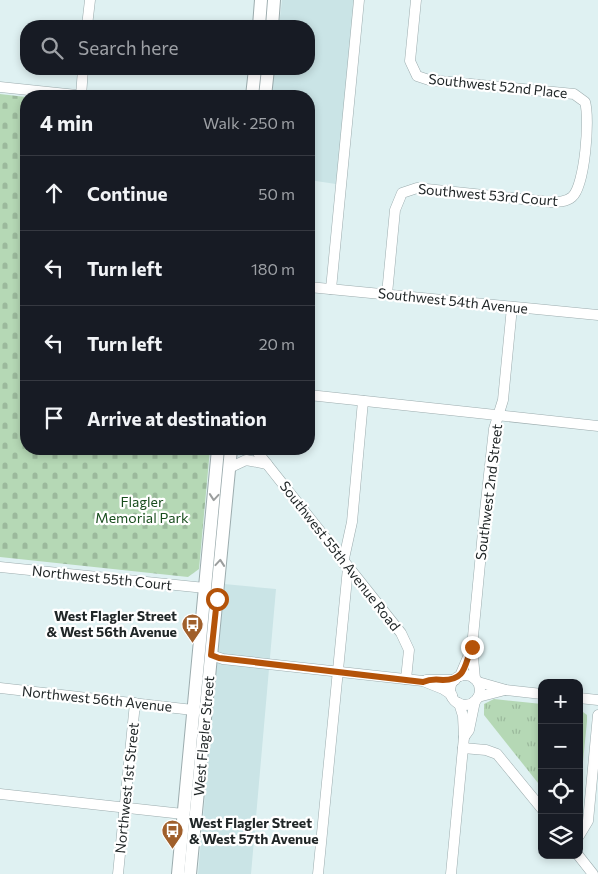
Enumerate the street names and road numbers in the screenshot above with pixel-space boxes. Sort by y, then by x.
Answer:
street label: Southwest 52nd Place [428,70,568,101]
street label: Southwest 53rd Court [417,180,559,209]
street label: Southwest 54th Avenue [377,284,529,317]
street label: Southwest 2nd Street [472,423,505,561]
street label: Southwest 55th Avenue Road [277,477,404,634]
street label: Northwest 55th Court [31,562,173,593]
street label: West Flagler Street [190,675,217,797]
street label: Northwest 56th Avenue [21,682,173,715]
street label: Northwest 1st Street [111,721,142,854]

